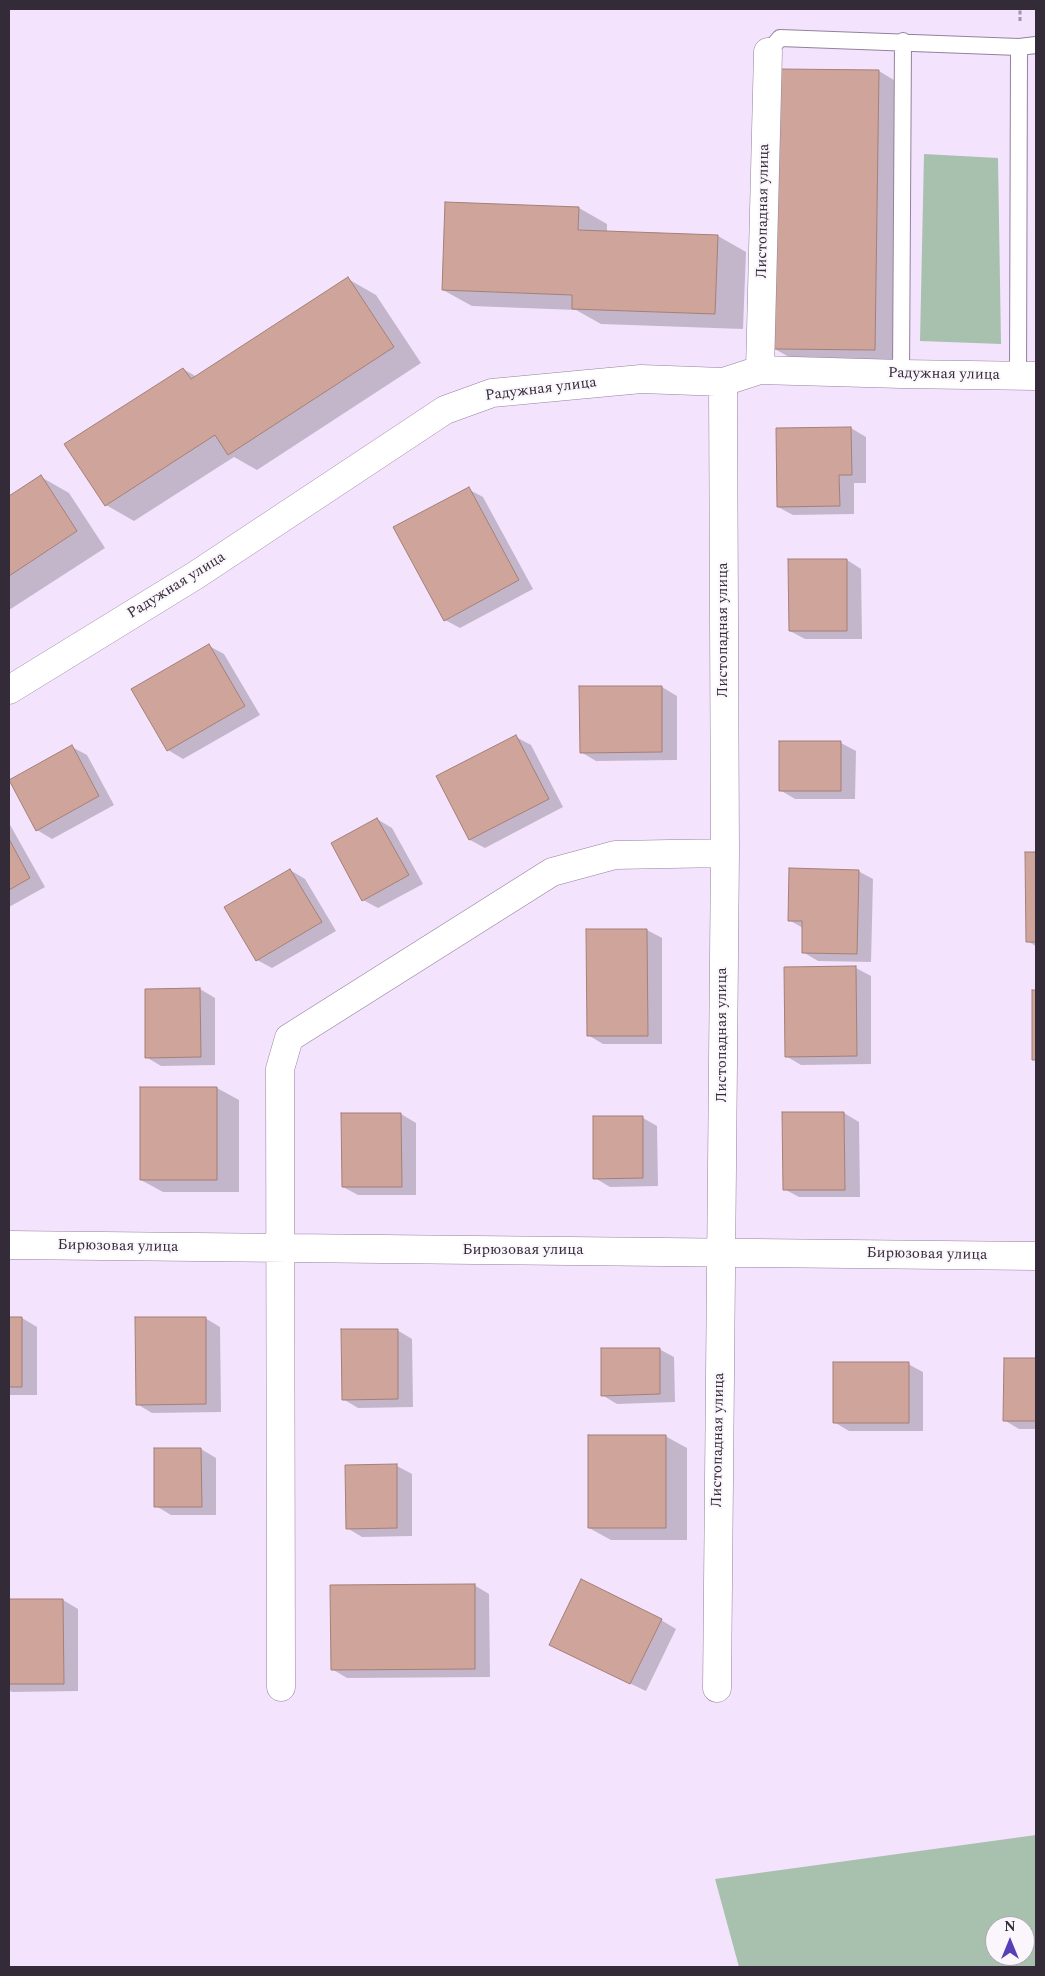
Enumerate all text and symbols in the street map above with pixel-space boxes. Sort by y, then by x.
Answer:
street label: Листопадная улица [754,143,774,279]
street label: Радужная улица [888,365,1000,385]
street label: Радужная улица [484,374,598,406]
street label: Радужная улица [125,549,229,623]
street label: Листопадная улица [715,562,733,698]
street label: Листопадная улица [714,967,732,1103]
street label: Бирюзовая улица [57,1237,179,1257]
street label: Бирюзовая улица [463,1242,583,1260]
street label: Бирюзовая улица [866,1245,988,1265]
street label: Листопадная улица [709,1372,729,1508]
north arrow [985,1916,1035,1966]
text: N [1004,1916,1016,1937]

